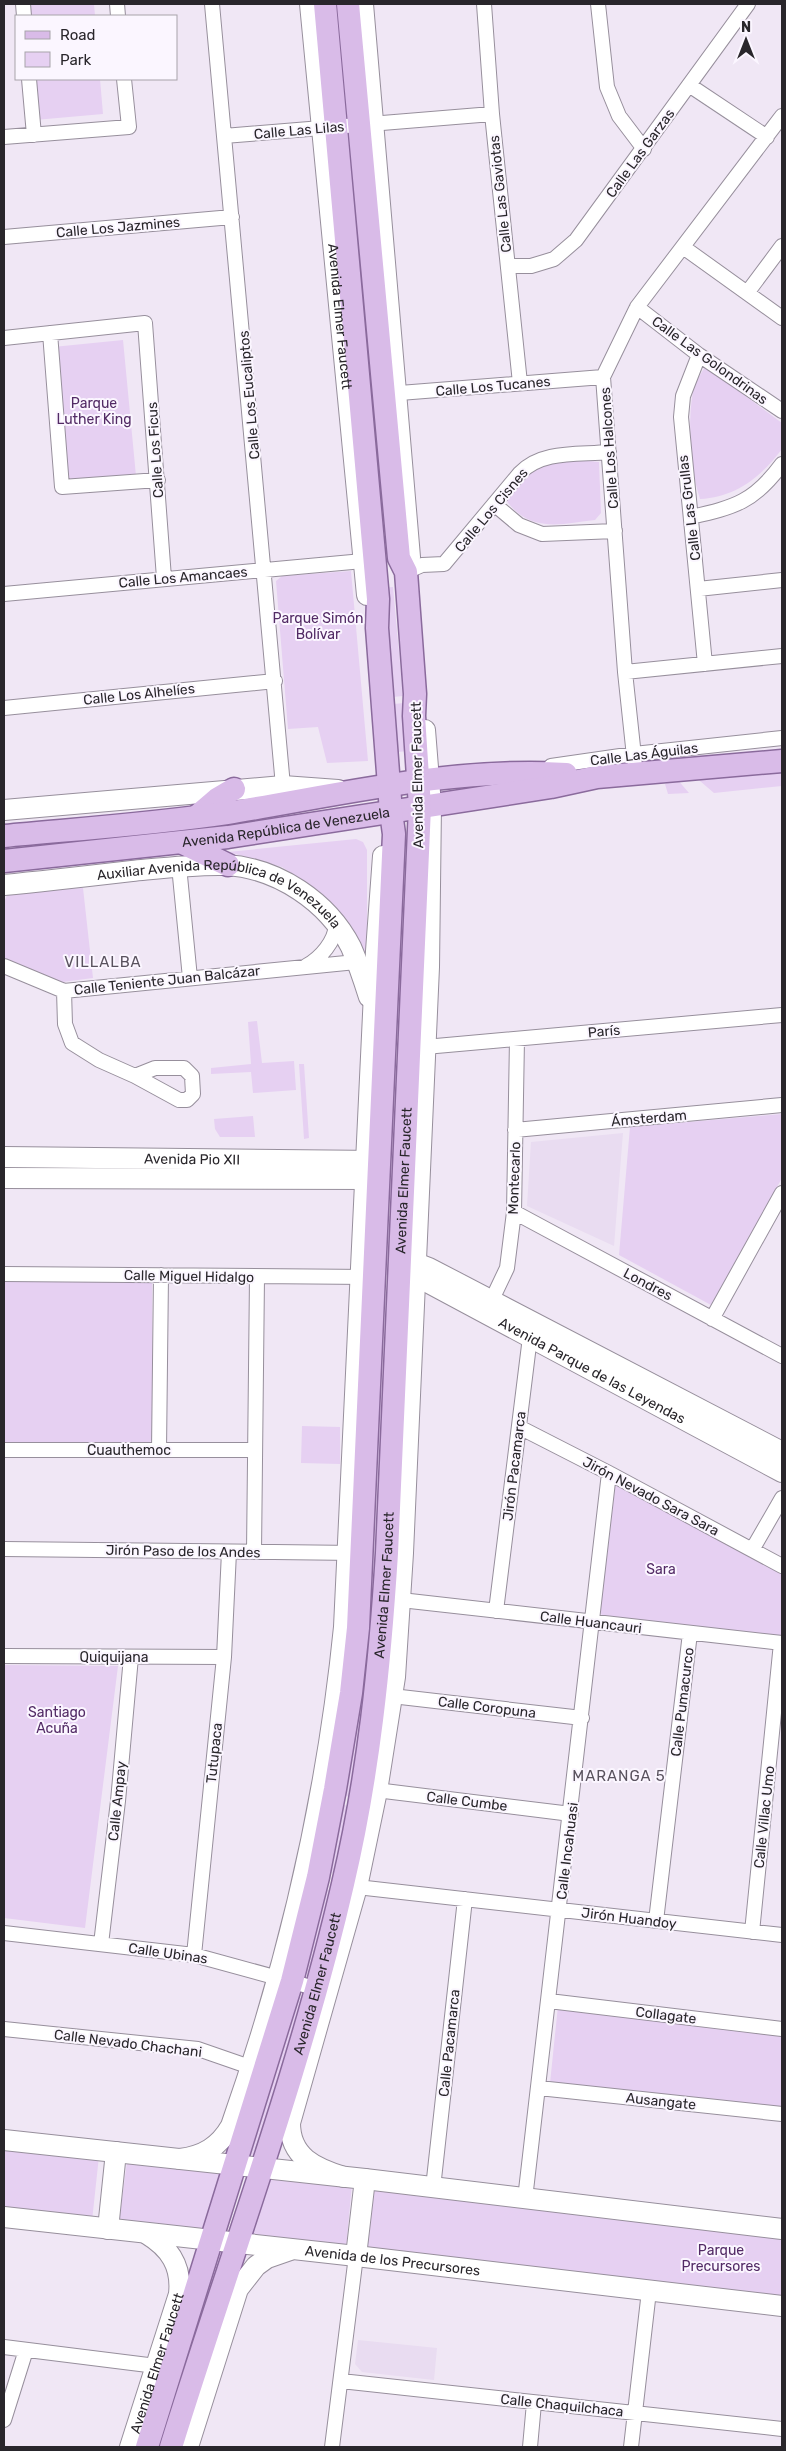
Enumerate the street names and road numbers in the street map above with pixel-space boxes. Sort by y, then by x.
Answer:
street label: Calle Las Garzas [602,105,678,201]
street label: Calle Las Lilas [253,118,345,143]
street label: Calle Las Gaviotas [486,134,515,253]
street label: Calle Los Jazmines [55,214,181,241]
street label: Avenida Elmer Faucett [324,243,355,391]
street label: Calle Las Golondrinas [648,313,771,408]
street label: Calle Los Eucaliptos [235,330,264,460]
street label: Calle Los Tucanes [435,373,551,400]
street label: Calle Los Halcones [597,387,622,509]
street label: Calle Los Ficus [144,401,167,499]
street label: Calle Las Grullas [675,454,704,562]
street label: Calle Los Cisnes [451,465,532,556]
street label: Calle Los Amancaes [118,563,248,592]
street label: Calle Los Alhelíes [82,680,196,709]
street label: Avenida Elmer Faucett [408,701,427,848]
street label: Calle Las Águilas [589,738,699,770]
street label: Avenida República de Venezuela [181,804,391,851]
street label: Auxiliar Avenida República de Venezuela [96,857,344,932]
street label: Calle Teniente Juan Balcázar [73,962,262,999]
street label: París [587,1022,621,1041]
street label: Avenida Elmer Faucett [392,1106,416,1254]
street label: Ámsterdam [610,1106,688,1130]
street label: Montecarlo [505,1141,524,1215]
street label: Avenida Pio XII [144,1150,240,1169]
street label: Londres [620,1265,675,1304]
street label: Calle Miguel Hidalgo [124,1267,254,1286]
street label: Avenida Parque de las Leyendas [496,1314,688,1428]
street label: Jirón Pacamarca [499,1410,530,1522]
street label: Cuauthemoc [87,1442,171,1459]
street label: Jirón Nevado Sara Sara [580,1453,722,1540]
street label: Avenida Elmer Faucett [371,1511,398,1659]
street label: Jirón Paso de los Andes [105,1542,261,1561]
street label: Calle Huancauri [539,1608,643,1637]
street label: Calle Pumacurco [667,1647,698,1758]
street label: Quiquijana [80,1649,148,1666]
street label: Calle Coropuna [437,1693,537,1722]
street label: Tutupaca [203,1722,226,1784]
street label: Calle Ampay [105,1760,130,1842]
street label: Calle Villac Umo [751,1765,778,1869]
street label: Calle Cumbe [425,1788,509,1815]
street label: Calle Incahuasi [553,1801,582,1901]
street label: Jirón Huandoy [580,1904,678,1933]
street label: Avenida Elmer Faucett [290,1910,345,2057]
street label: Calle Ubinas [127,1940,209,1967]
street label: Calle Pacamarca [435,1988,464,2098]
street label: Collagate [635,2003,698,2028]
street label: Calle Nevado Chachani [53,2026,203,2061]
street label: Ausangate [625,2089,697,2114]
street label: Avenida de los Precursores [304,2242,481,2280]
street label: Avenida Elmer Faucett [127,2290,188,2436]
street label: Calle Chaquilchaca [500,2391,624,2420]

